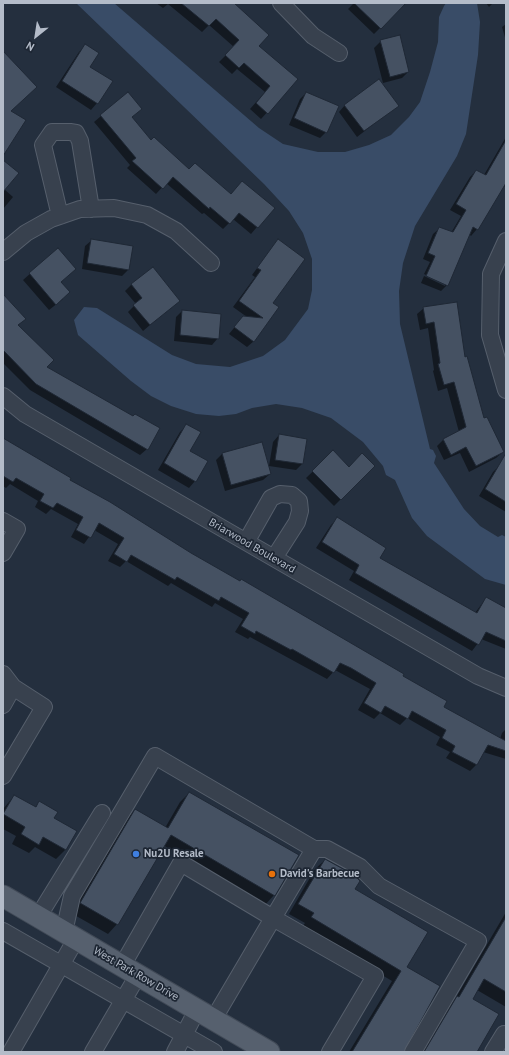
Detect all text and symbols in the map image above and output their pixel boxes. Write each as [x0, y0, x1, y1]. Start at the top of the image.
north arrow [16, 16, 56, 56]
text: N [23, 39, 37, 54]
street label: Briarwood Boulevard [206, 516, 298, 576]
place label: Nu2U Resale [144, 847, 204, 861]
marker: Nu2U Resale [131, 849, 141, 859]
place label: David's Barbecue [280, 867, 360, 881]
marker: David's Barbecue [267, 869, 277, 879]
street label: West Park Row Drive [91, 944, 181, 1004]

